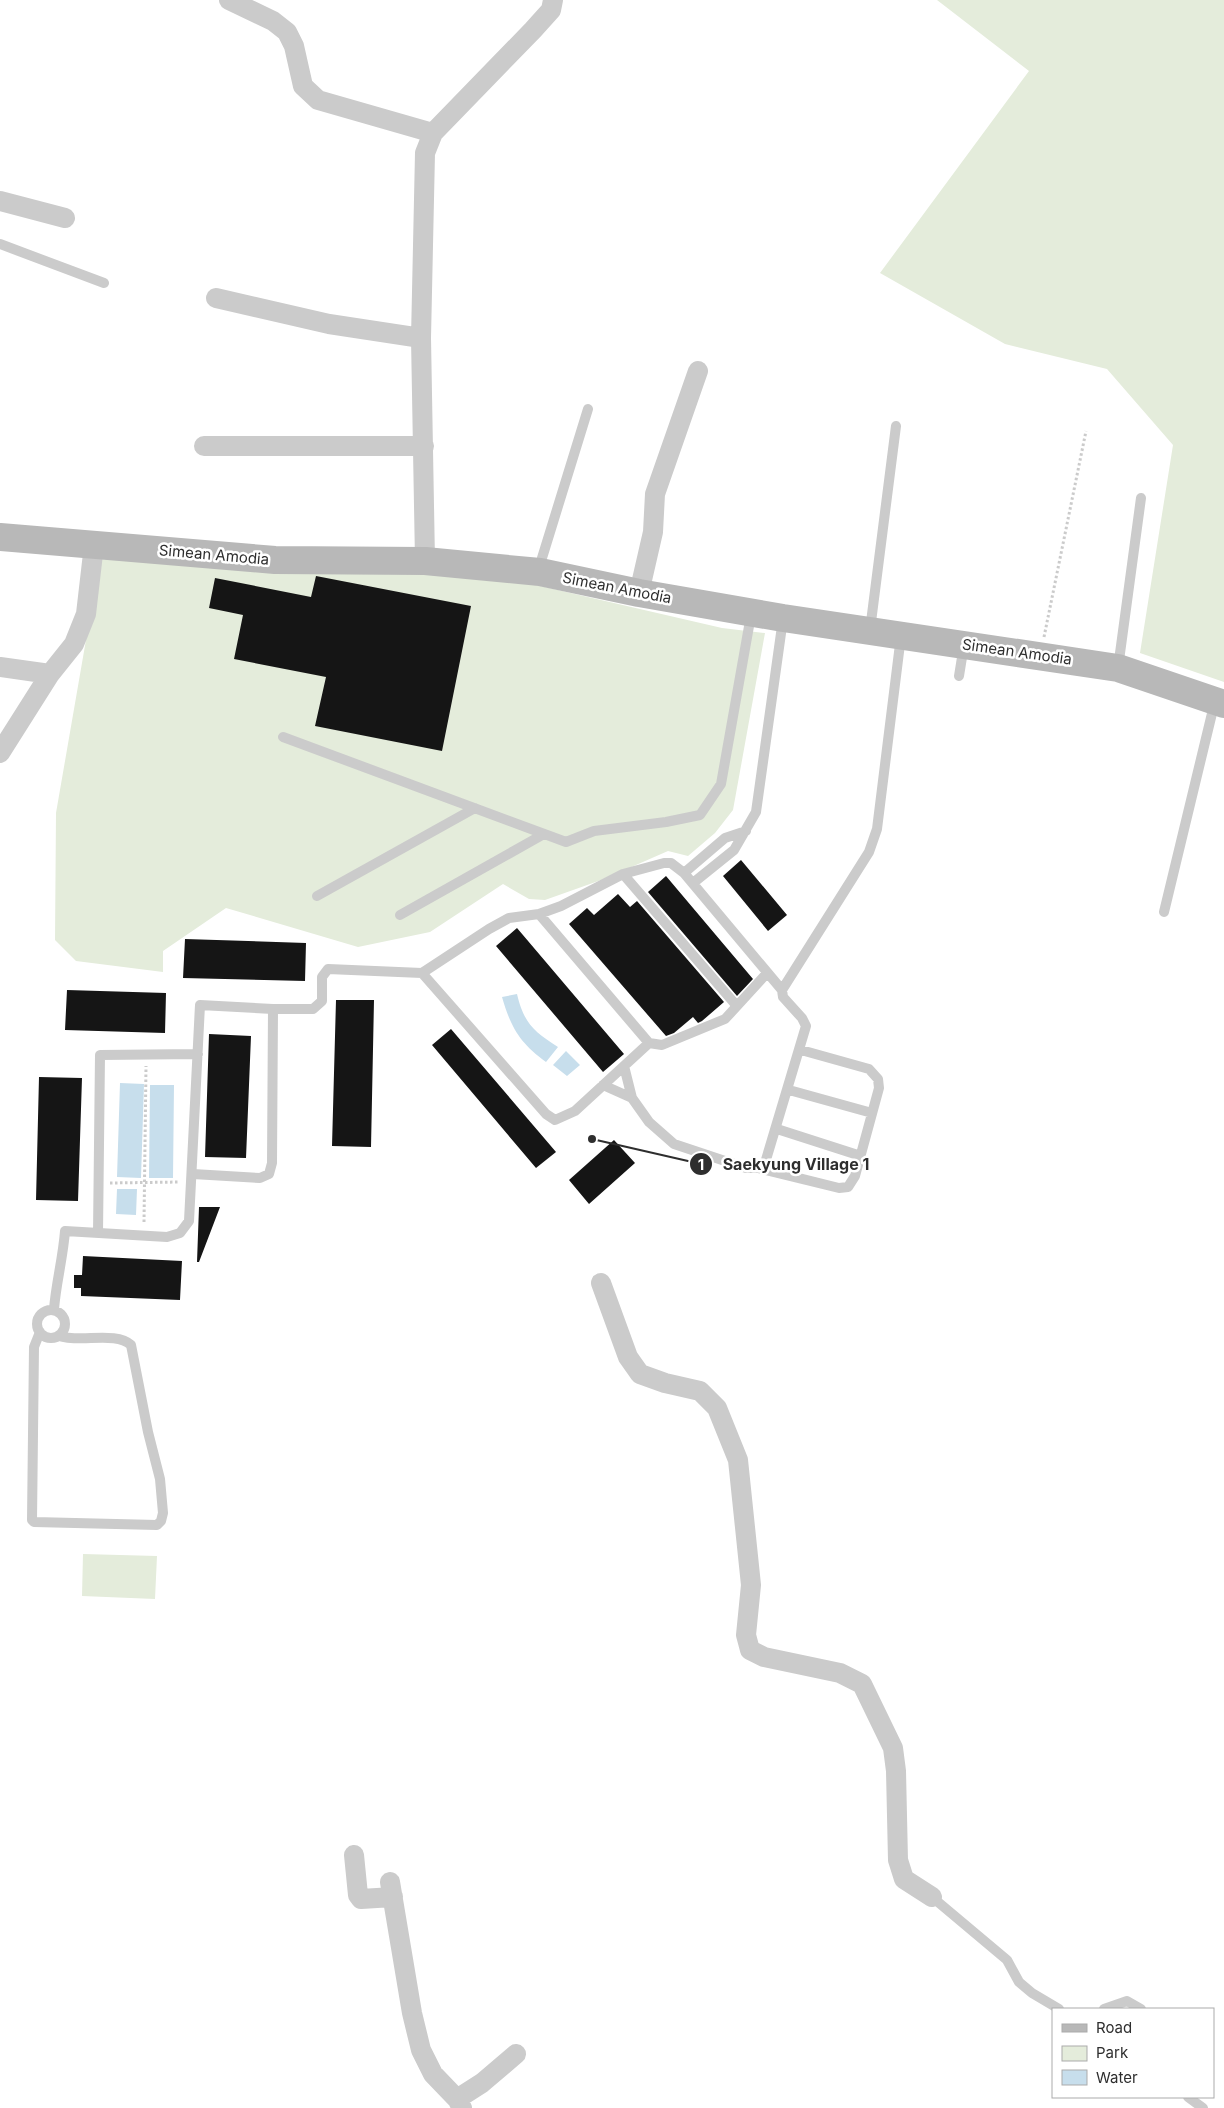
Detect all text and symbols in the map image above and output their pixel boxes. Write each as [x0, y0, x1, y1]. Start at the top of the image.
street label: Simean Amodia [158, 540, 270, 569]
street label: Simean Amodia [561, 568, 673, 607]
street label: Simean Amodia [961, 634, 1073, 669]
callout: Saekyung Village 1 [688, 1149, 880, 1180]
text: Saekyung Village 1 [723, 1154, 869, 1174]
text: 1 [698, 1155, 704, 1174]
legend [1052, 2008, 1214, 2098]
text: Road [1096, 2018, 1132, 2037]
text: Park [1096, 2043, 1129, 2062]
text: Water [1096, 2068, 1138, 2087]

